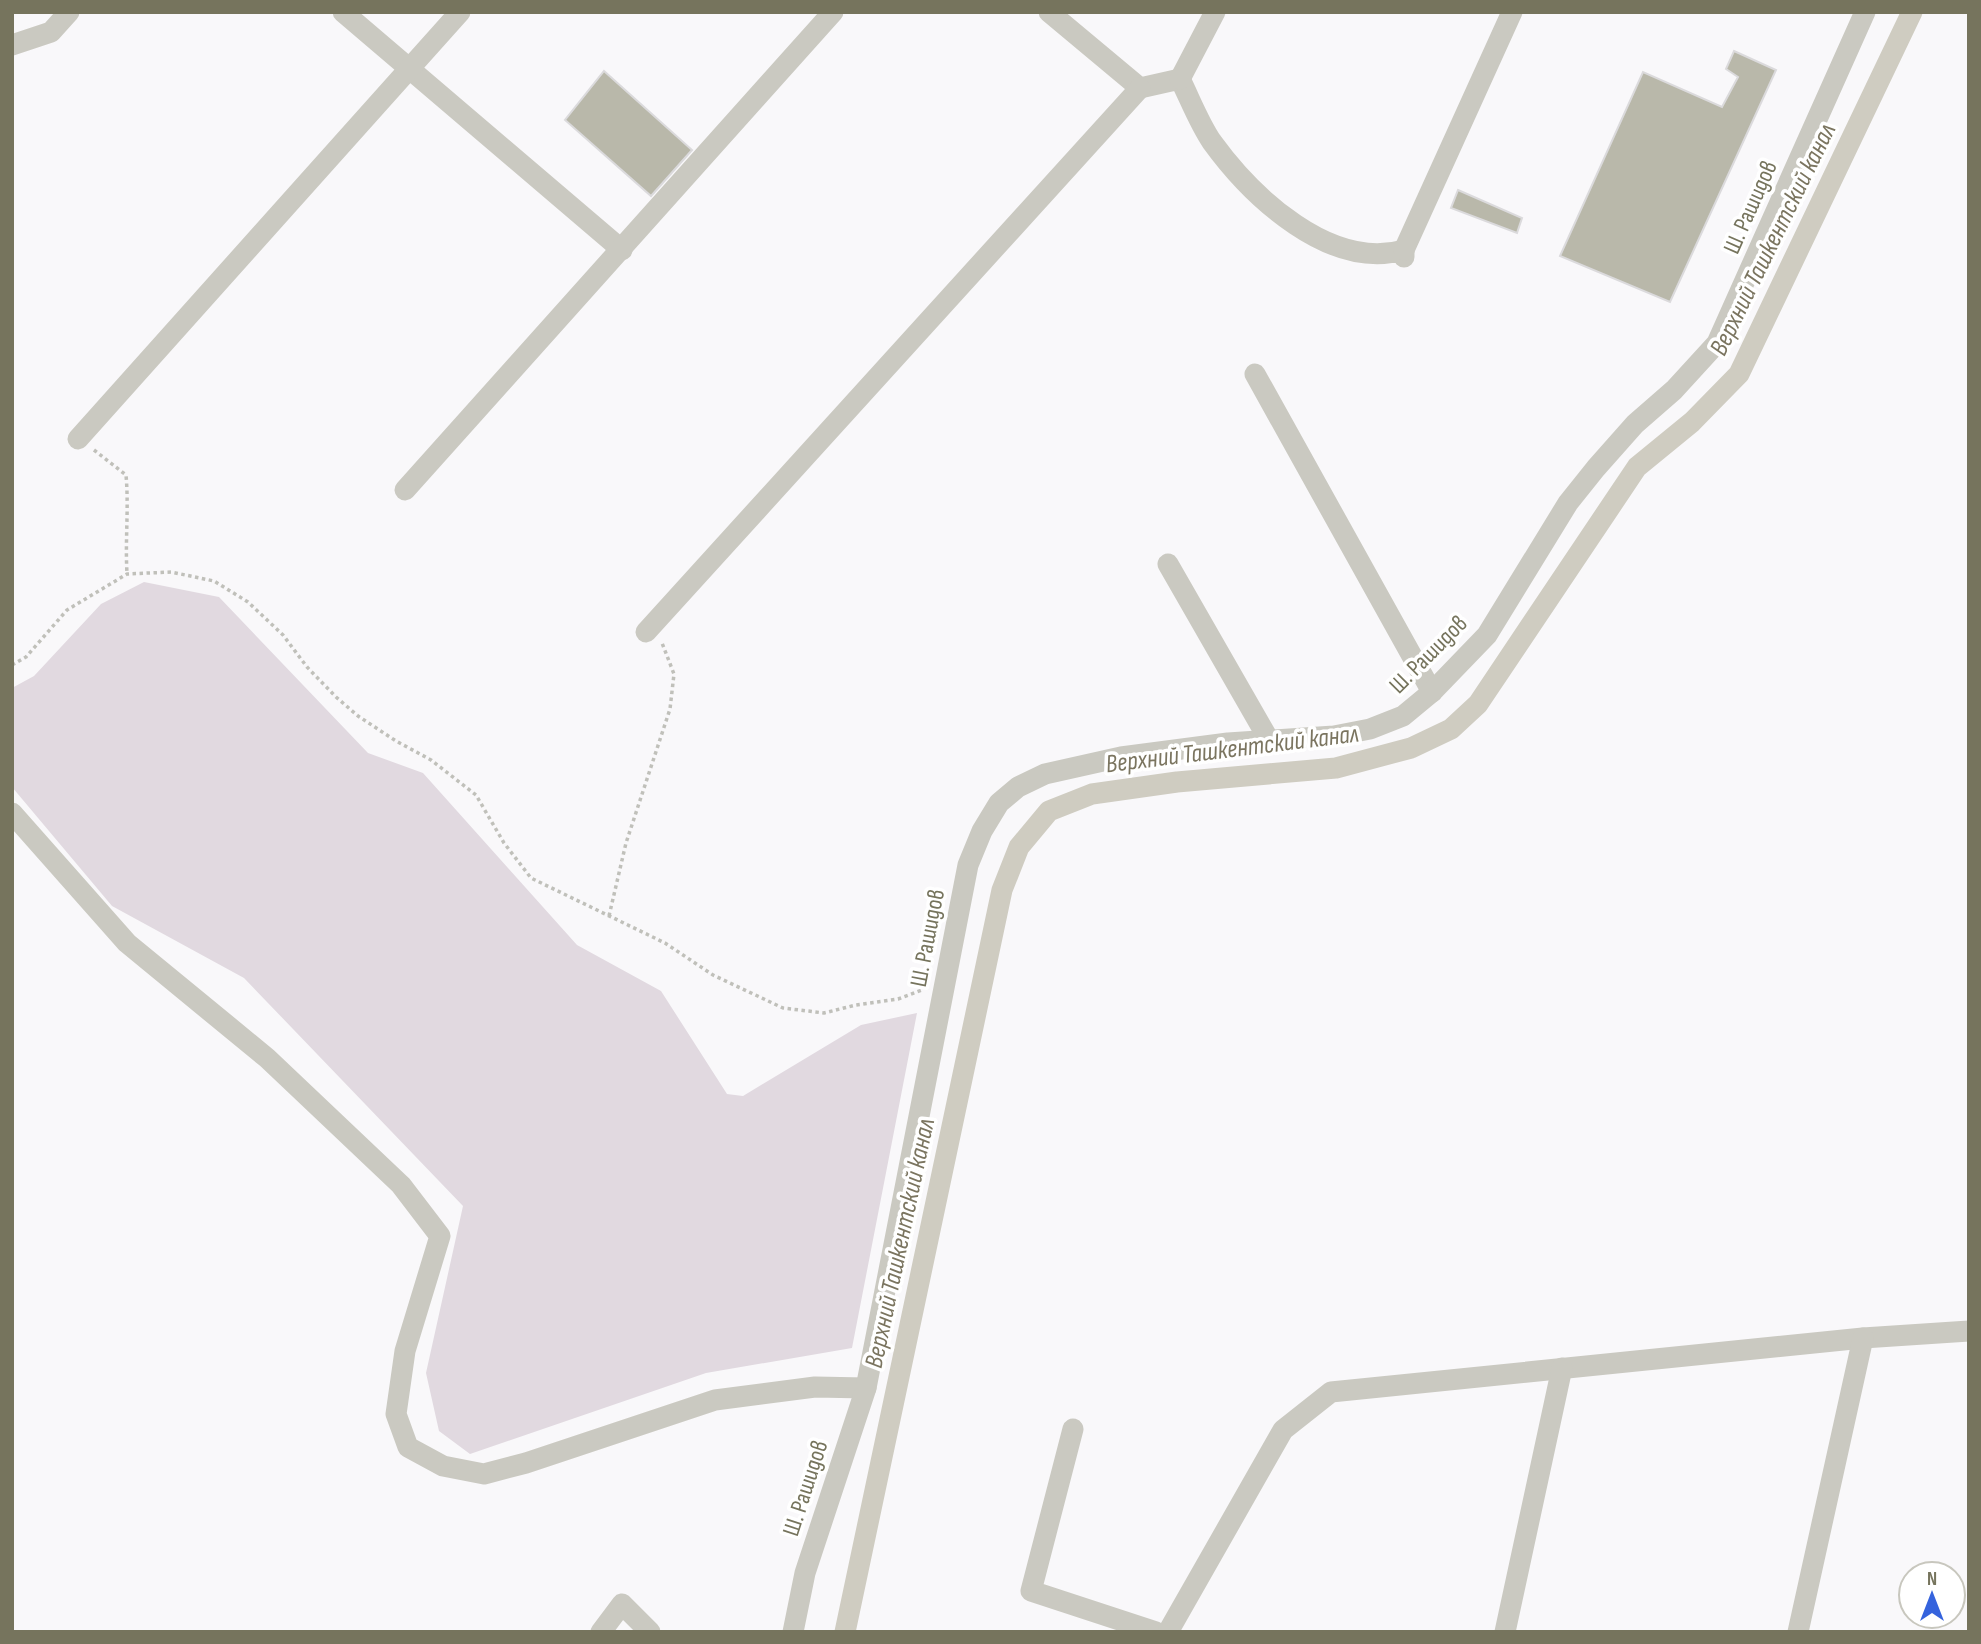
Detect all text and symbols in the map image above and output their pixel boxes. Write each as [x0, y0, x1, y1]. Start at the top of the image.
water label: Верхний Ташкентский канал [1704, 118, 1843, 361]
street label: Ш. Рашидов [1717, 156, 1784, 258]
street label: Ш. Рашидов [1383, 609, 1474, 700]
water label: Верхний Ташкентский канал [1104, 719, 1360, 780]
street label: Ш. Рашидов [904, 887, 951, 989]
water label: Верхний Ташкентский канал [859, 1116, 942, 1371]
street label: Ш. Рашидов [776, 1437, 835, 1540]
north arrow [1897, 1560, 1967, 1630]
text: N [1927, 1568, 1937, 1591]

